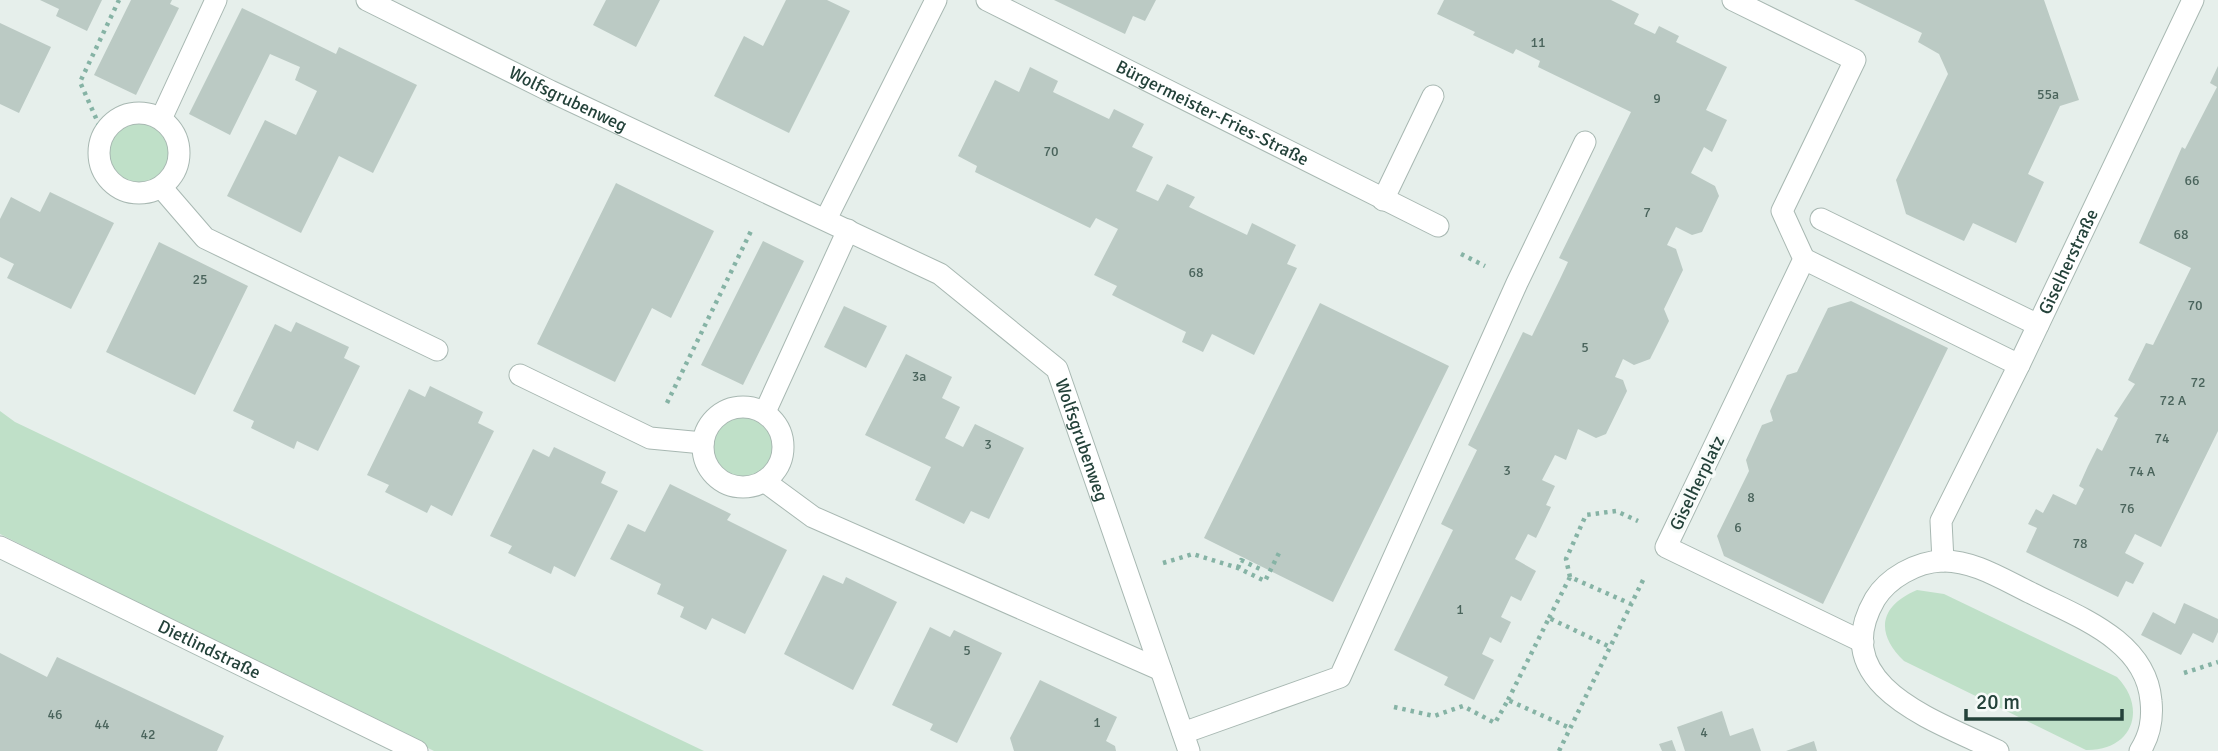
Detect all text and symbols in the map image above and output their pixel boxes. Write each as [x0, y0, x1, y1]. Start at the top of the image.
house number: 11 [1530, 34, 1546, 51]
street label: Bürgermeister-Fries-Straße [1112, 55, 1312, 170]
street label: Wolfsgrubenweg [505, 61, 631, 137]
house number: 55a [2037, 86, 2059, 103]
house number: 9 [1653, 90, 1661, 107]
house number: 70 [1043, 143, 1059, 160]
house number: 66 [2184, 172, 2200, 189]
house number: 7 [1643, 204, 1651, 221]
street label: Giselherstraße [2034, 205, 2103, 318]
house number: 68 [2173, 226, 2189, 243]
house number: 68 [1188, 264, 1204, 281]
house number: 25 [192, 271, 208, 288]
house number: 70 [2187, 297, 2203, 314]
house number: 5 [1581, 339, 1589, 356]
house number: 3a [912, 368, 926, 385]
house number: 72 [2190, 374, 2206, 391]
street label: Wolfsgrubenweg [1050, 376, 1113, 504]
house number: 72 A [2160, 392, 2187, 409]
house number: 74 [2154, 430, 2170, 447]
street label: Giselherplatz [1665, 432, 1729, 534]
house number: 3 [984, 436, 992, 453]
house number: 3 [1503, 462, 1511, 479]
house number: 74 A [2129, 463, 2156, 480]
house number: 8 [1747, 489, 1755, 506]
house number: 76 [2119, 500, 2135, 517]
house number: 6 [1734, 519, 1742, 536]
house number: 78 [2072, 535, 2088, 552]
house number: 1 [1456, 601, 1464, 618]
street label: Dietlindstraße [154, 615, 264, 684]
house number: 5 [963, 642, 971, 659]
scale bar [1966, 678, 2122, 722]
text: 20 m [1976, 689, 2020, 715]
house number: 46 [47, 706, 63, 723]
house number: 1 [1093, 714, 1101, 731]
house number: 44 [94, 716, 110, 733]
house number: 4 [1700, 724, 1708, 741]
house number: 42 [140, 726, 156, 743]

